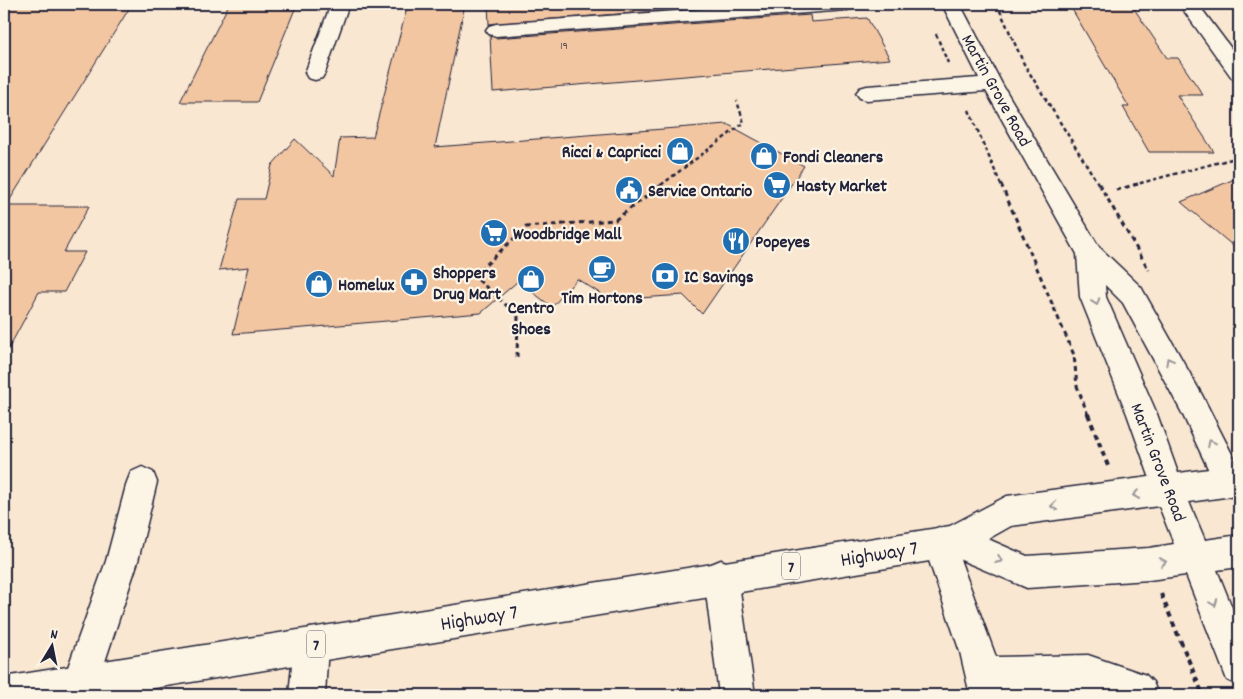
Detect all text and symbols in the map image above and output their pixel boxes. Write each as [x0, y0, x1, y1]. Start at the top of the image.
street label: Martin Grove Road [954, 30, 1036, 152]
house number: 19 [560, 38, 568, 55]
shop icon: Ricci & Capricci [665, 136, 695, 166]
place label: Ricci & Capricci [562, 141, 662, 166]
shop icon: Fondi Cleaners [749, 141, 779, 171]
place label: Fondi Cleaners [783, 146, 884, 171]
supermarket icon: Hasty Market [762, 170, 792, 200]
public building icon: Service Ontario [614, 175, 644, 205]
place label: Hasty Market [796, 175, 887, 200]
place label: Service Ontario [648, 180, 752, 205]
supermarket icon: Woodbridge Mall [479, 218, 509, 248]
place label: Woodbridge Mall [513, 223, 622, 248]
restaurant icon: Popeyes [721, 226, 751, 256]
place label: Popeyes [755, 231, 811, 256]
cafe icon: Tim Hortons [587, 254, 617, 284]
bank icon: IC Savings [650, 261, 680, 291]
place label: Shoppers Drug Mart [433, 262, 501, 308]
shop icon: Centro Shoes [516, 264, 546, 294]
place label: IC Savings [684, 266, 754, 291]
pharmacy icon: Shoppers Drug Mart [399, 267, 429, 297]
shop icon: Homelux [304, 269, 334, 299]
place label: Homelux [338, 274, 395, 299]
place label: Tim Hortons [561, 287, 643, 312]
place label: Centro Shoes [508, 297, 554, 343]
one-way arrow [1090, 297, 1100, 306]
one-way arrow [1165, 358, 1175, 367]
street label: Martin Grove Road [1123, 400, 1191, 526]
one-way arrow [1207, 439, 1217, 448]
one-way arrow [1131, 489, 1139, 500]
one-way arrow [1050, 500, 1058, 511]
street label: Highway 7 [839, 535, 920, 577]
road number: 7 [782, 552, 800, 580]
one-way arrow [994, 554, 1003, 565]
one-way arrow [1158, 558, 1167, 568]
one-way arrow [1208, 598, 1218, 607]
street label: Highway 7 [439, 599, 520, 641]
north arrow [28, 622, 78, 672]
text: N [49, 625, 59, 646]
road number: 7 [307, 630, 325, 658]

